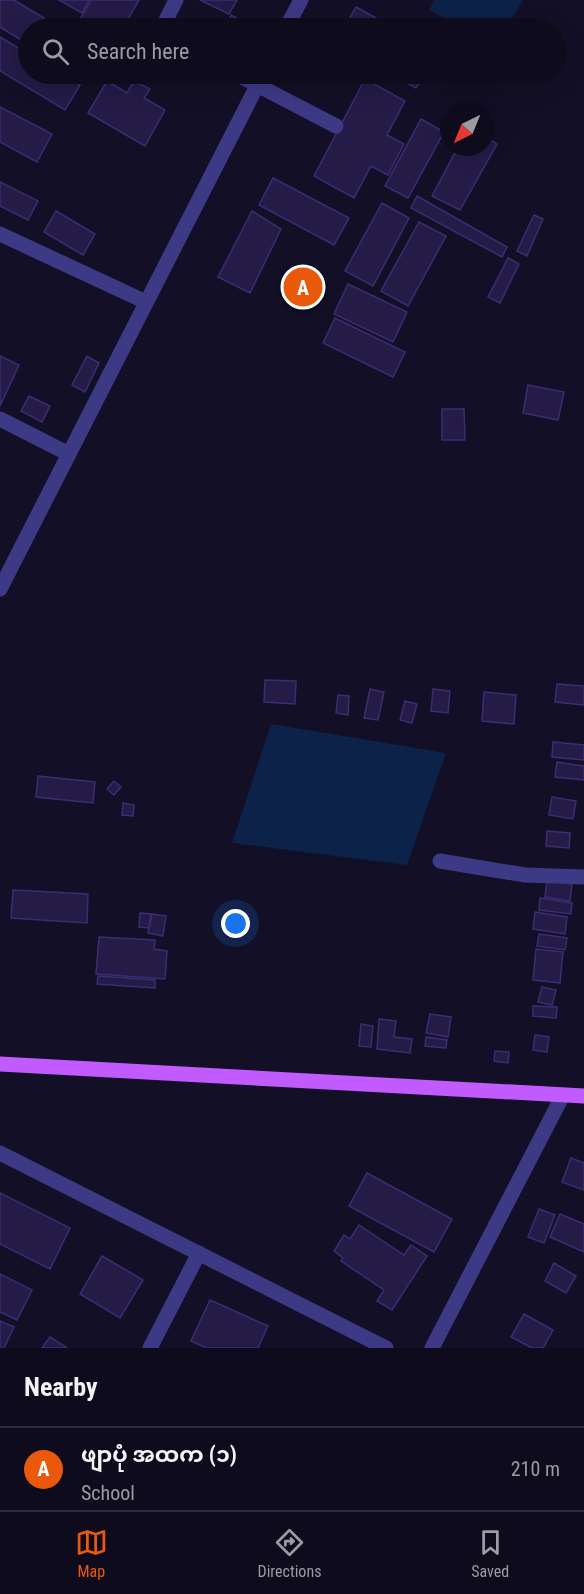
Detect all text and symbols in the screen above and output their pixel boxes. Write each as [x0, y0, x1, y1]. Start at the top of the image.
search box [18, 18, 566, 84]
icon: search [39, 35, 72, 68]
text: Search here [87, 39, 189, 64]
north arrow [440, 102, 494, 156]
pin: A [284, 264, 322, 310]
your location [221, 909, 250, 938]
text: Nearby [24, 1372, 98, 1402]
text: ဖျာပုံ အထက (၁) [81, 1442, 237, 1467]
text: A [38, 1457, 49, 1481]
text: 210 m [511, 1457, 560, 1481]
text: School [81, 1481, 135, 1505]
tab: Map [75, 1526, 108, 1581]
tab: Directions [258, 1526, 321, 1581]
tab: Saved [471, 1526, 509, 1581]

